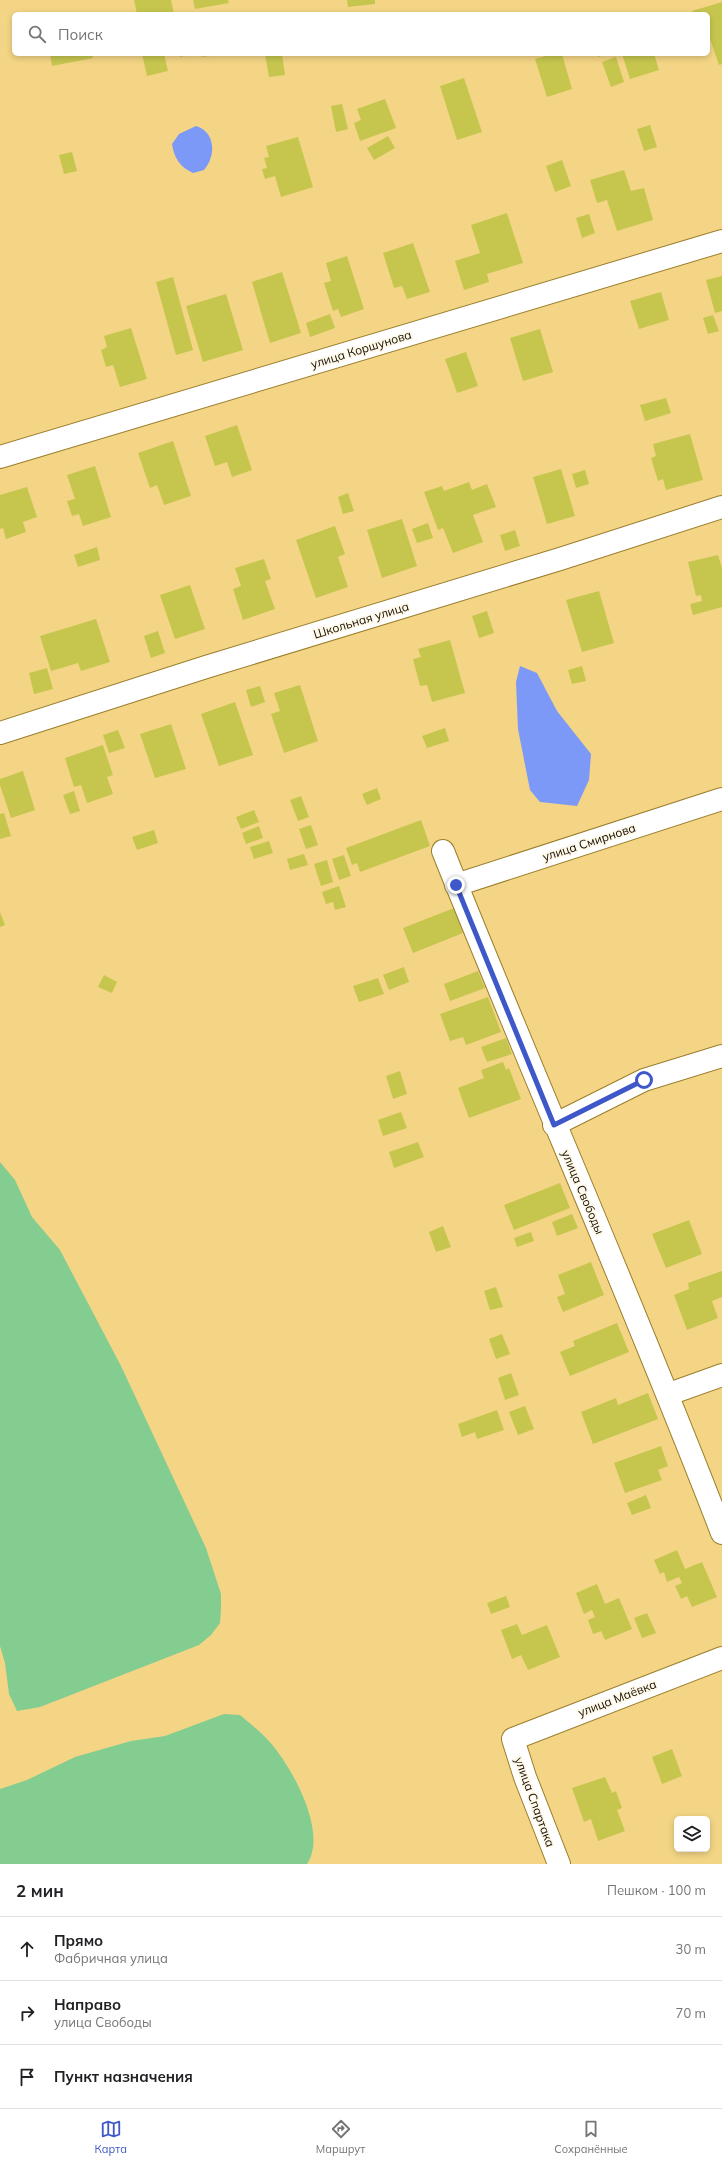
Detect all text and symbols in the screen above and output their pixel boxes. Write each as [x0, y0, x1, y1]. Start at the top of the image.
search box [12, 12, 710, 56]
icon: search [26, 23, 48, 45]
text: Поиск [58, 25, 103, 44]
street label: улица Коршунова [309, 327, 413, 371]
street label: Школьная улица [311, 598, 411, 642]
street label: улица Смирнова [541, 820, 637, 864]
route end [447, 876, 465, 894]
route start [635, 1071, 653, 1089]
street label: улица Свободы [558, 1148, 608, 1236]
street label: улица Маёвка [576, 1676, 658, 1720]
street label: улица Спартака [512, 1755, 558, 1849]
map controls [674, 1816, 710, 1852]
button: layers [674, 1816, 710, 1852]
text: 2 мин [16, 1880, 64, 1901]
text: Пешком · 100 m [607, 1882, 706, 1898]
text: Прямо [54, 1931, 103, 1950]
icon: ahead [16, 1938, 38, 1960]
text: 30 m [676, 1941, 706, 1957]
text: Фабричная улица [54, 1950, 168, 1966]
text: Направо [54, 1995, 121, 2014]
icon: right [16, 2002, 38, 2024]
text: 70 m [676, 2005, 706, 2021]
text: улица Свободы [54, 2014, 152, 2030]
icon: arrive [16, 2066, 38, 2088]
text: Пункт назначения [54, 2067, 193, 2086]
tab: Карта [94, 2118, 127, 2156]
tab: Маршрут [316, 2118, 365, 2156]
tab: Сохранённые [554, 2118, 628, 2156]

